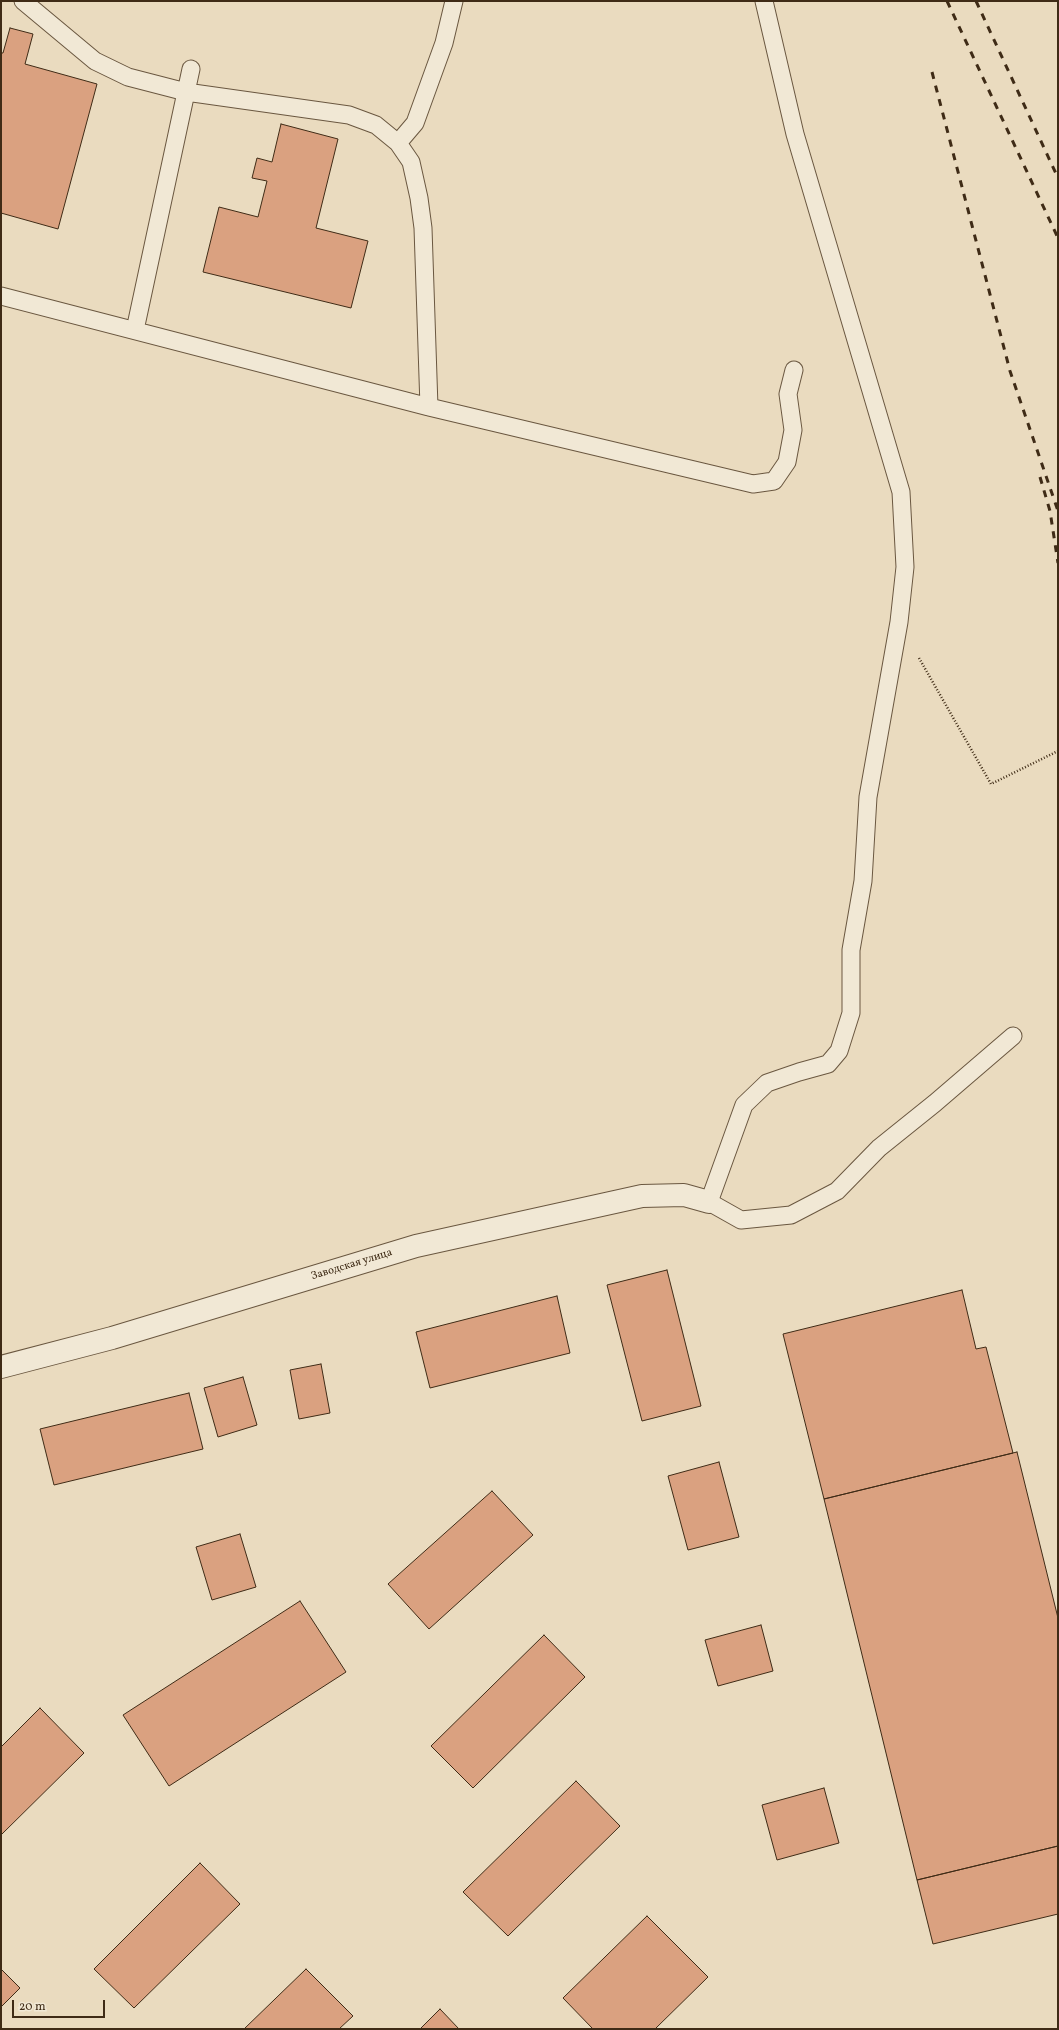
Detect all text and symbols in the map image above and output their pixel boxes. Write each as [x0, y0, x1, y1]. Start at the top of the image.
street label: Заводская улица [310, 1246, 394, 1284]
scale bar [14, 1992, 107, 2018]
text: 20 m [19, 1999, 46, 2015]

